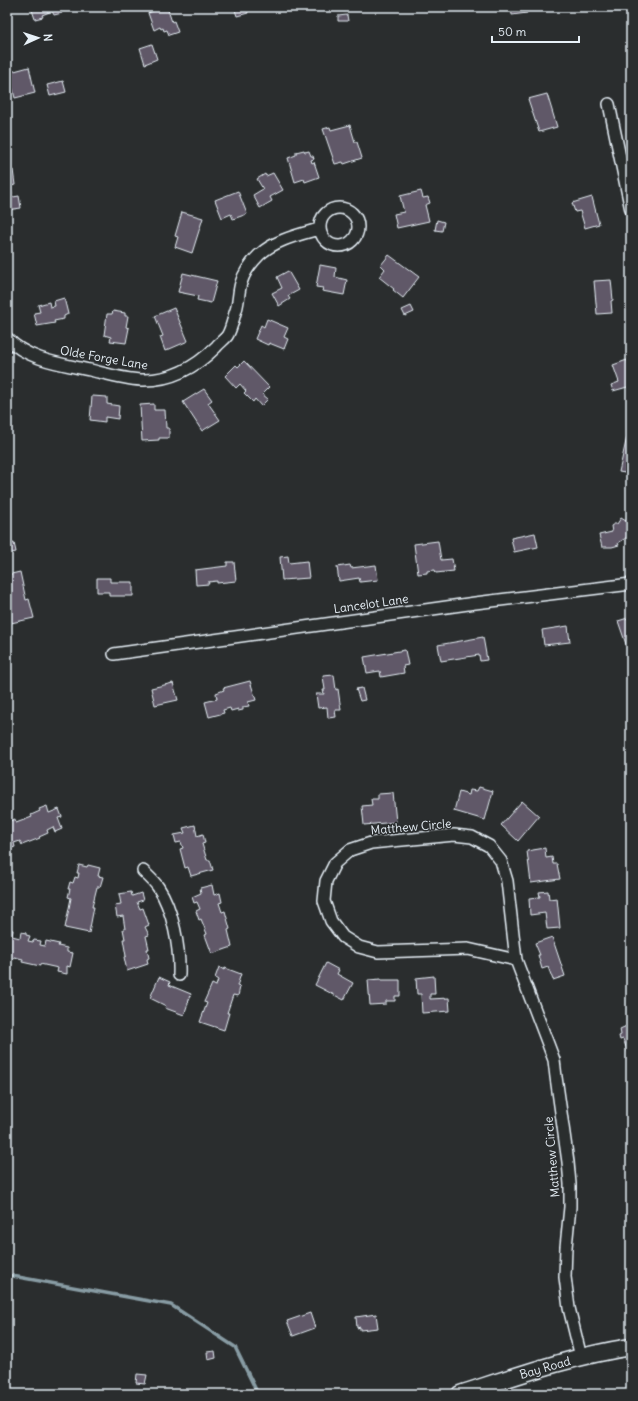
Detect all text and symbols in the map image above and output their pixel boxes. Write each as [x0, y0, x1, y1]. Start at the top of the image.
north arrow [18, 18, 58, 58]
scale bar [492, 18, 579, 44]
text: 50 m [498, 24, 527, 39]
text: N [41, 33, 55, 42]
street label: Olde Forge Lane [59, 342, 149, 373]
street label: Lancelot Lane [332, 591, 409, 616]
street label: Matthew Circle [370, 816, 452, 837]
street label: Matthew Circle [541, 1116, 562, 1198]
street label: Bay Road [518, 1353, 572, 1382]

